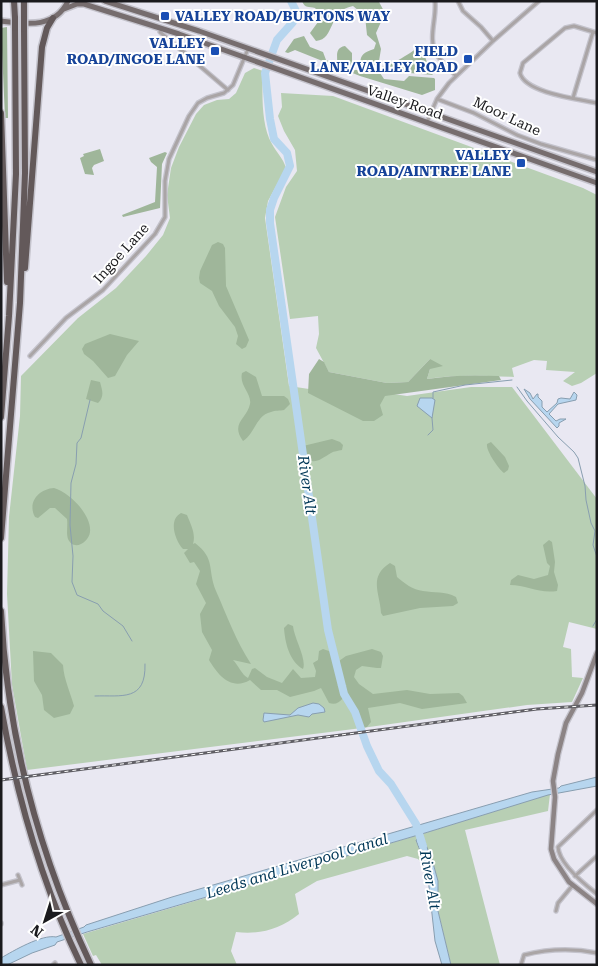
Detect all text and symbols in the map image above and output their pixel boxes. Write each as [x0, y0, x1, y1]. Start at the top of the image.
place label: VALLEY ROAD/BURTONS WAY [175, 8, 390, 24]
marker: VALLEY ROAD/BURTONS WAY [159, 10, 171, 22]
place label: VALLEY ROAD/INGOE LANE [67, 35, 205, 67]
place label: FIELD LANE/VALLEY ROAD [310, 43, 458, 75]
marker: VALLEY ROAD/INGOE LANE [209, 45, 221, 57]
marker: FIELD LANE/VALLEY ROAD [462, 53, 474, 65]
street label: Valley Road [365, 82, 445, 122]
street label: Moor Lane [471, 93, 544, 139]
place label: VALLEY ROAD/AINTREE LANE [357, 147, 511, 179]
marker: VALLEY ROAD/AINTREE LANE [515, 157, 527, 169]
street label: Ingoe Lane [90, 220, 152, 286]
water label: River Alt [294, 453, 320, 516]
water label: Leeds and Liverpool Canal [203, 830, 391, 903]
water label: River Alt [416, 848, 444, 911]
north arrow [20, 896, 70, 946]
text: N [27, 921, 46, 941]

